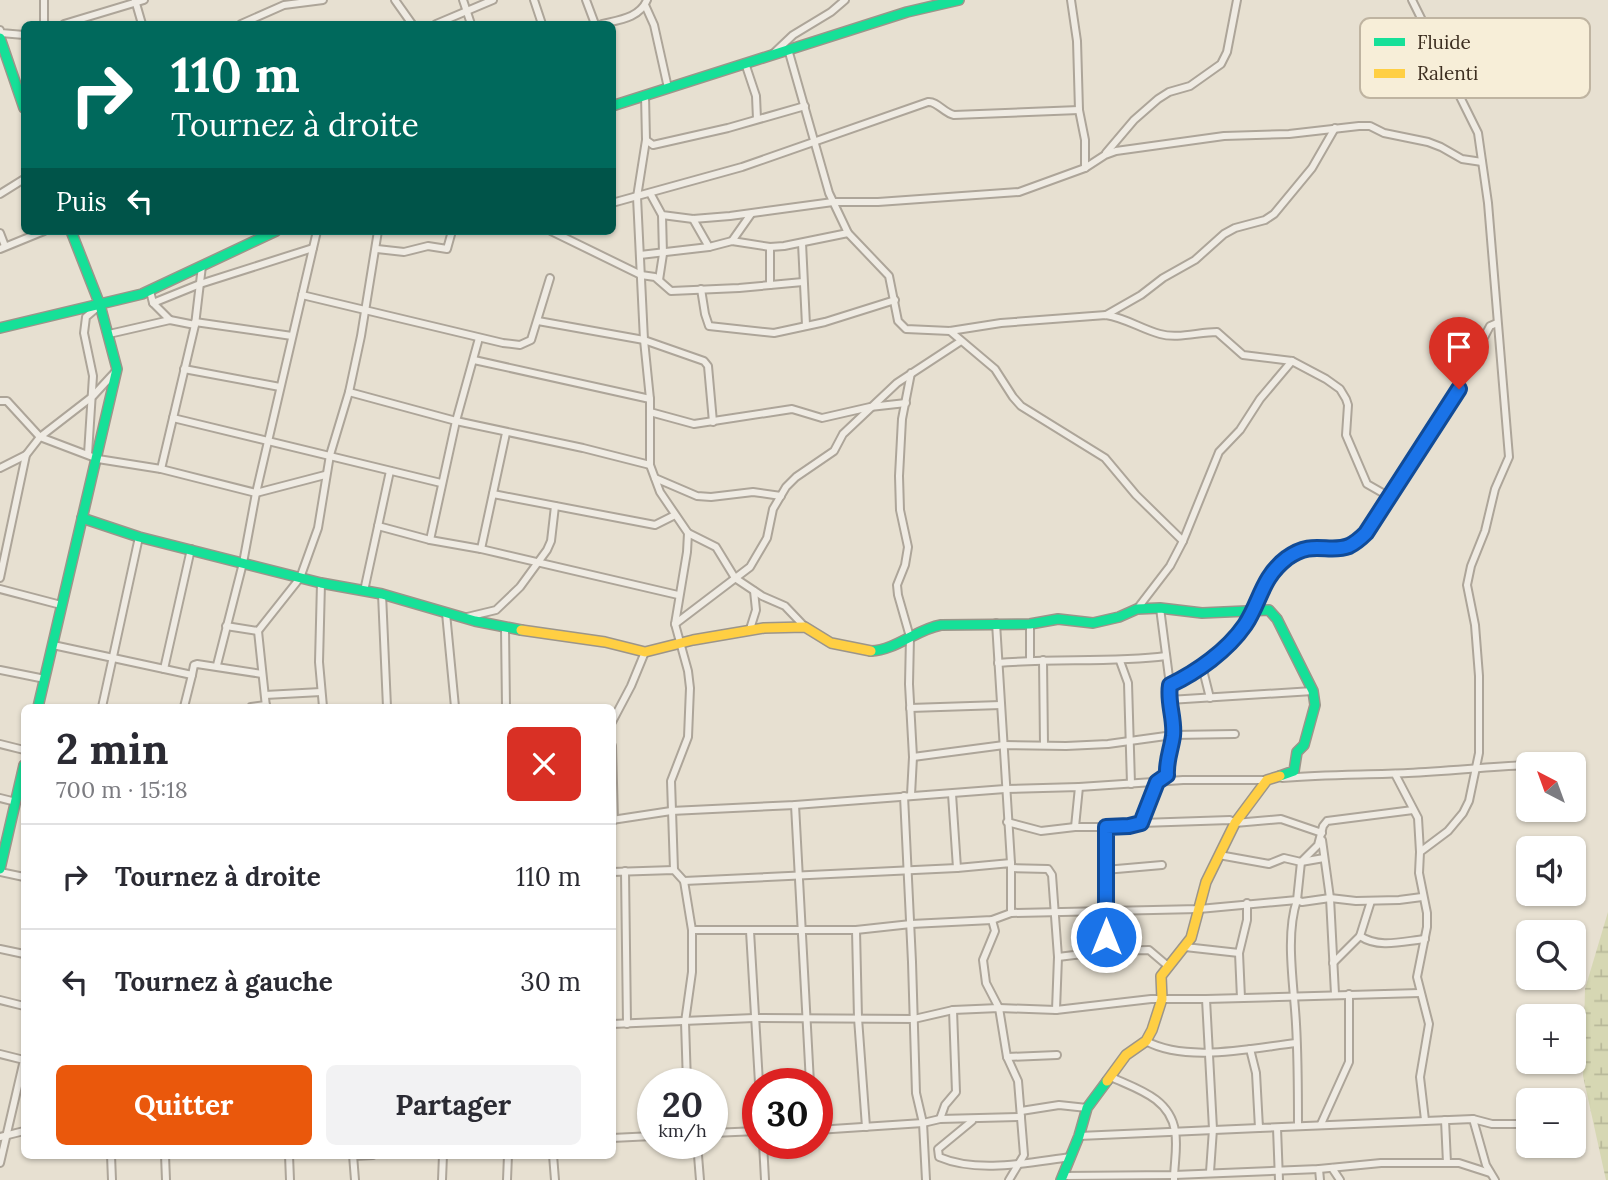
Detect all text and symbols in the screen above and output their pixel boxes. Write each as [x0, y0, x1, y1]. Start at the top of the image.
legend [1360, 18, 1590, 98]
text: Fluide [1417, 30, 1471, 54]
text: 110 m [171, 43, 300, 105]
icon: right [56, 49, 147, 140]
text: Ralenti [1417, 61, 1478, 85]
text: Tournez à droite [171, 104, 419, 145]
icon: left [121, 182, 159, 220]
text: Puis [56, 185, 107, 218]
pin [1429, 317, 1489, 389]
icon: arrive [1440, 328, 1478, 366]
text: 2 min [56, 722, 169, 776]
button: close [507, 727, 581, 801]
north arrow [1516, 752, 1586, 822]
map controls [1516, 752, 1586, 1158]
text: 700 m · 15:18 [56, 775, 188, 804]
button: sound [1516, 836, 1586, 906]
icon: right [56, 858, 94, 896]
text: Tournez à droite [115, 860, 321, 893]
text: 110 m [516, 860, 581, 893]
position arrow [1069, 900, 1143, 974]
button: search [1516, 920, 1586, 990]
icon: left [56, 963, 94, 1001]
text: Tournez à gauche [115, 965, 333, 998]
text: 30 m [520, 965, 581, 998]
button: + [1516, 1004, 1586, 1074]
button: Quitter [56, 1065, 312, 1145]
button: Partager [326, 1065, 581, 1145]
speed limit sign: 30 [742, 1068, 833, 1159]
text: 20 [662, 1082, 703, 1127]
button: − [1516, 1088, 1586, 1158]
text: km/h [658, 1119, 707, 1142]

